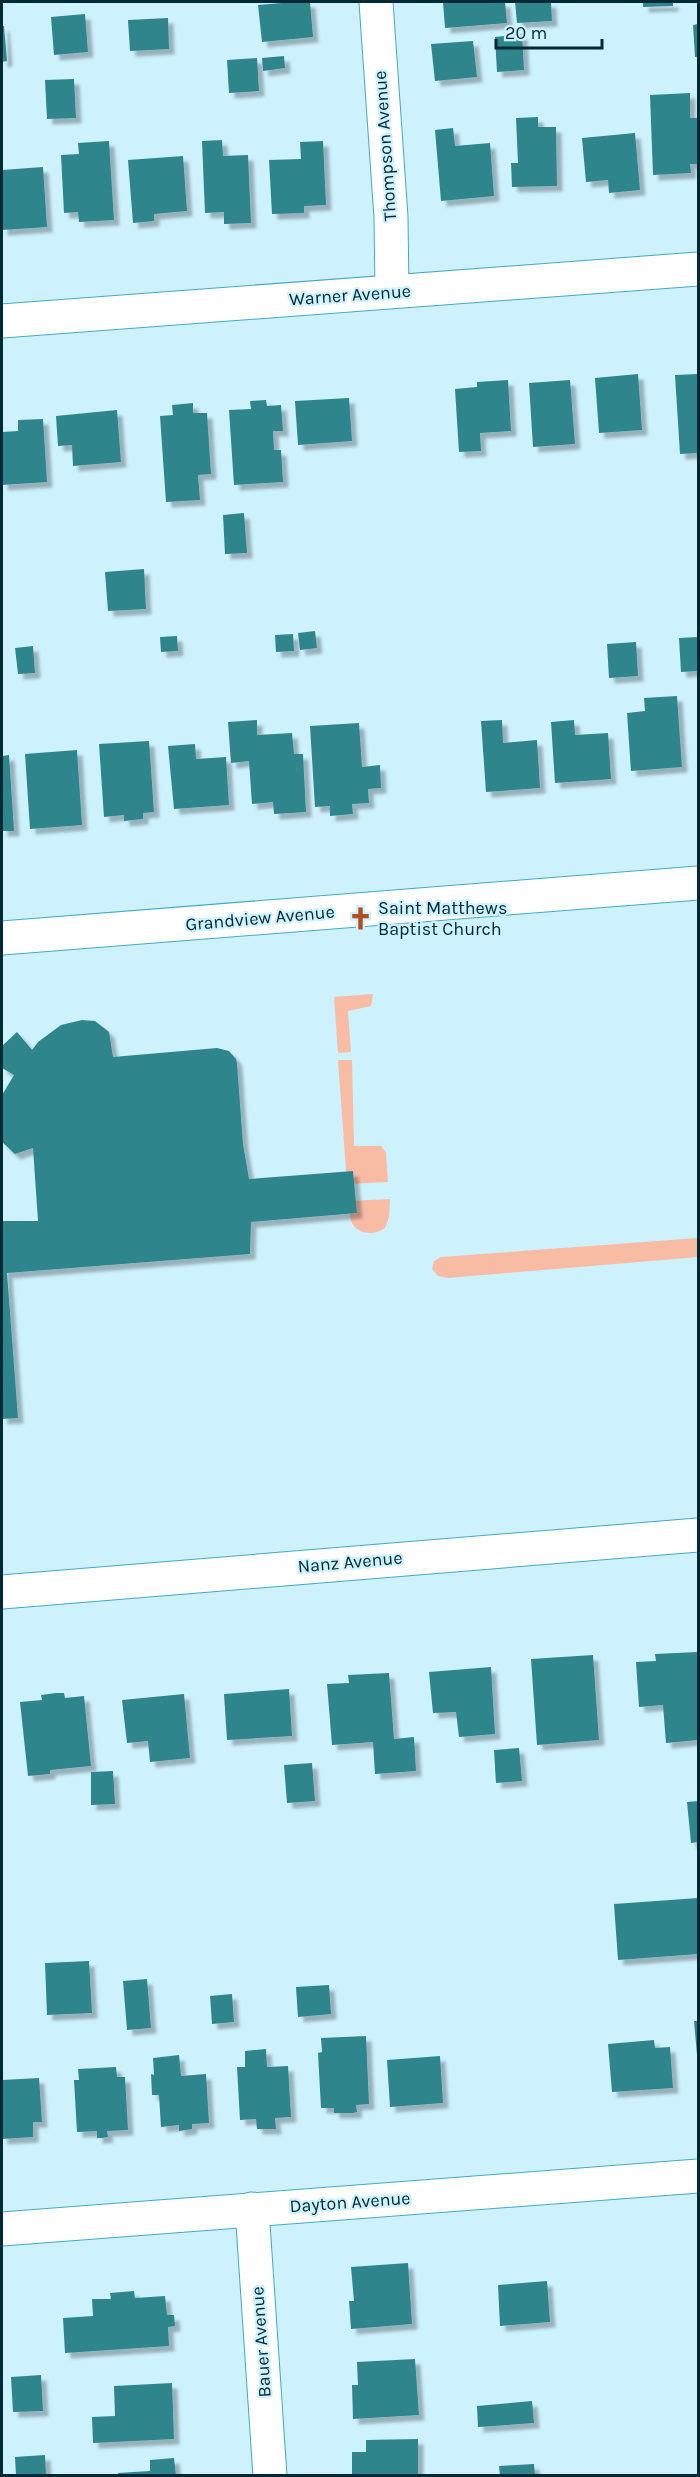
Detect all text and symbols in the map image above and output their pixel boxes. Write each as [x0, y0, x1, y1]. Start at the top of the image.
scale bar [496, 12, 602, 50]
text: 20 m [505, 22, 547, 44]
street label: Thompson Avenue [369, 70, 401, 222]
street label: Warner Avenue [288, 280, 412, 310]
place label: Saint Matthews Baptist Church [378, 897, 507, 940]
street label: Grandview Avenue [184, 901, 336, 935]
church icon: Saint Matthews Baptist Church [347, 905, 373, 931]
street label: Nanz Avenue [297, 1546, 403, 1578]
street label: Dayton Avenue [289, 2187, 411, 2217]
street label: Bauer Avenue [246, 2286, 276, 2398]

